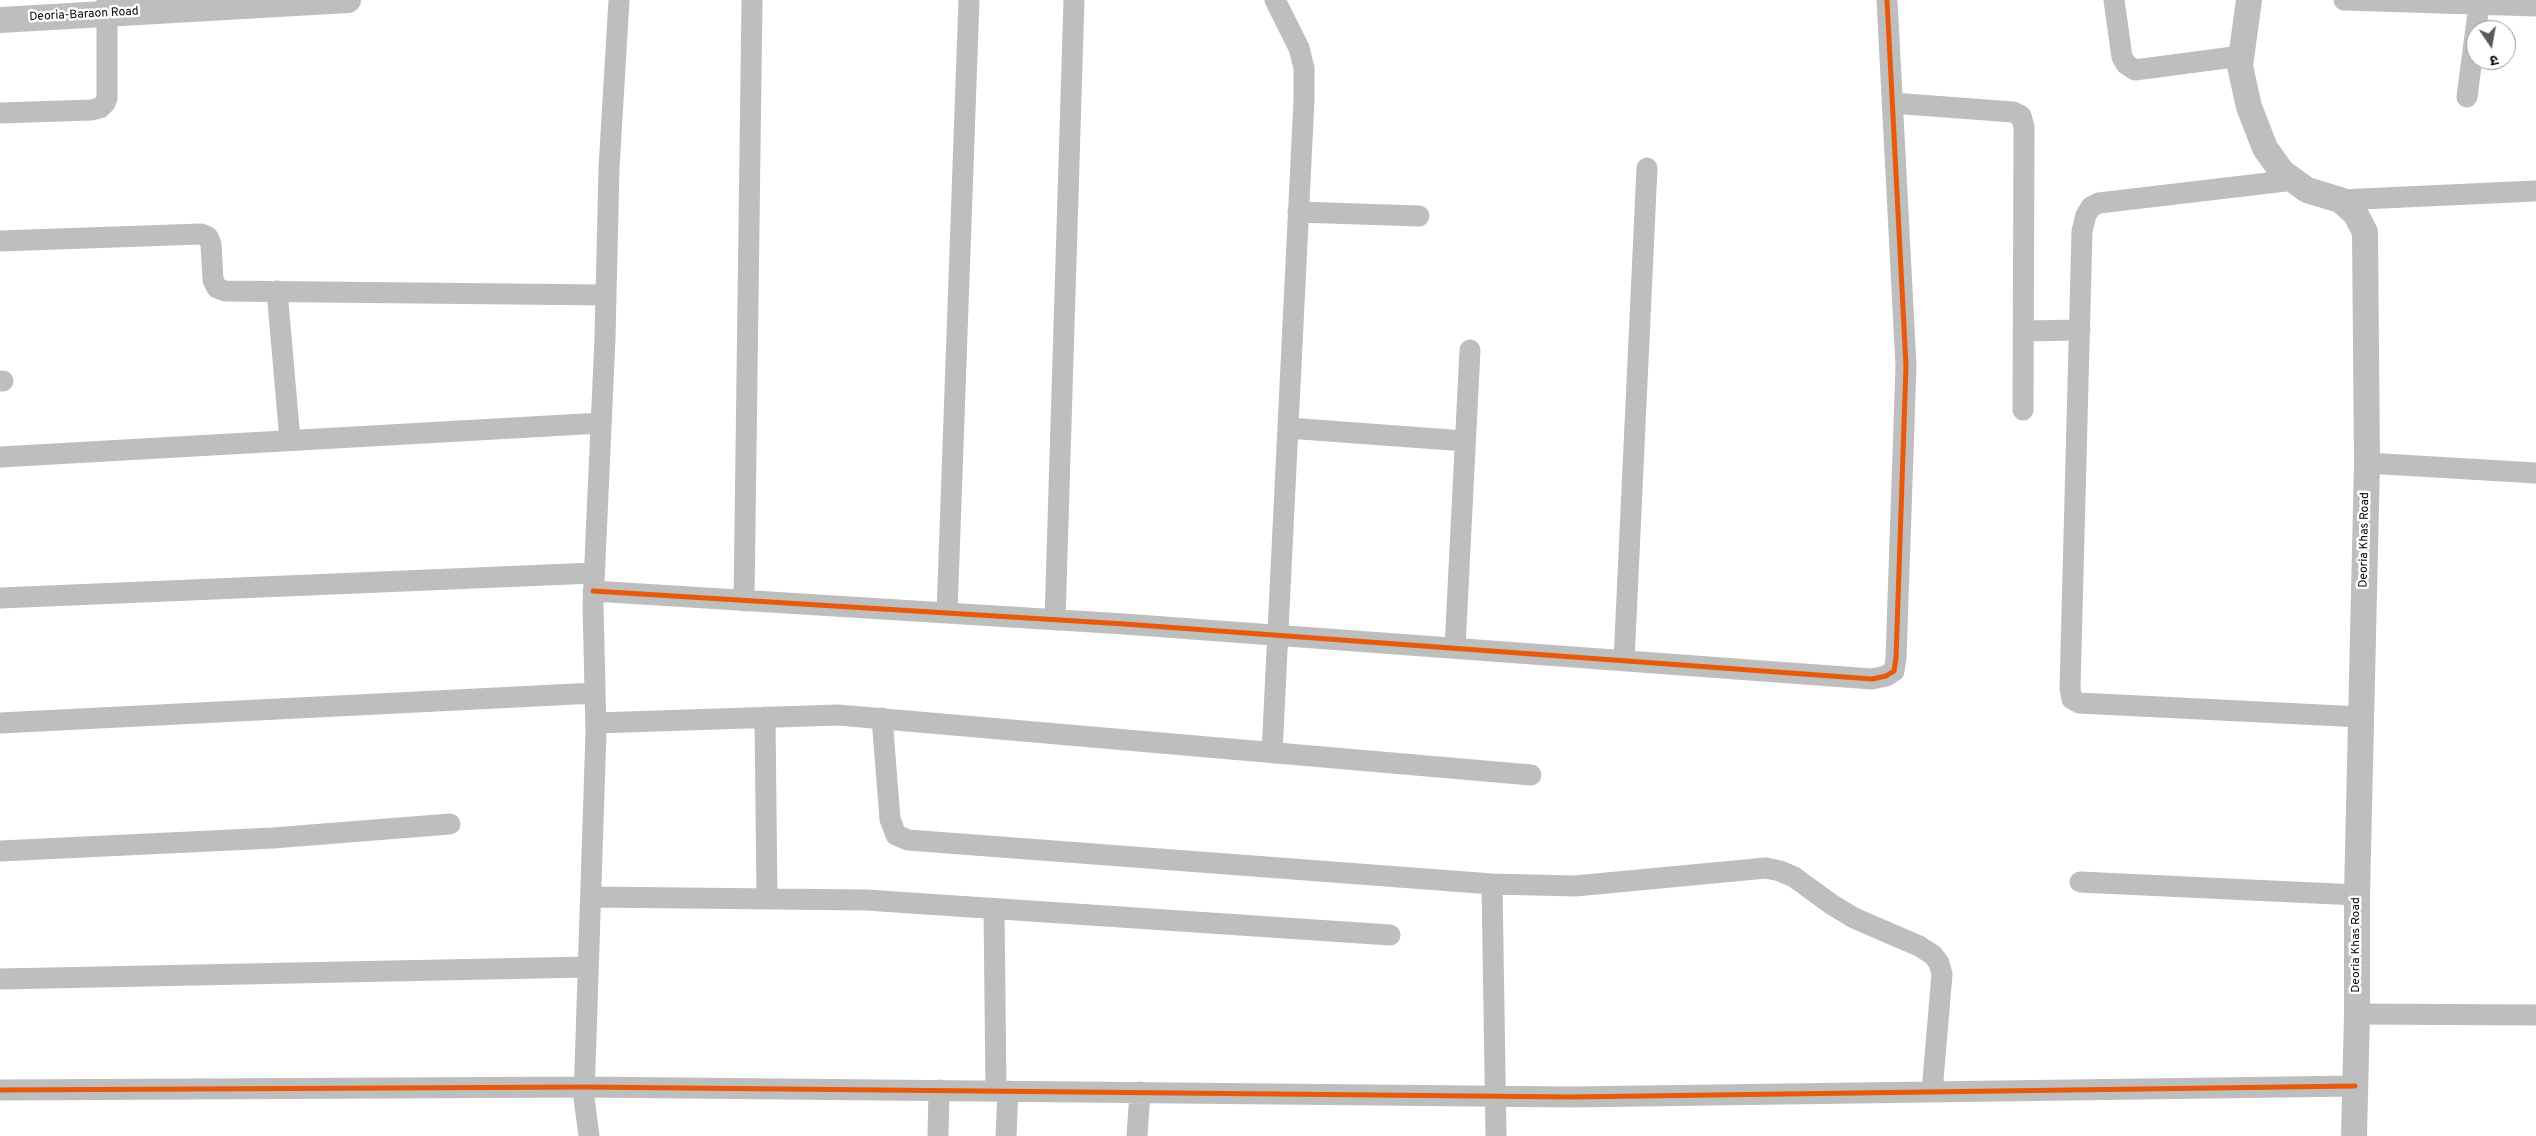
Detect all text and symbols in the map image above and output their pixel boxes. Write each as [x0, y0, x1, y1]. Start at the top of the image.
street label: Deoria-Baraon Road [29, 5, 139, 25]
north arrow [2466, 20, 2516, 70]
text: उ [2488, 50, 2500, 68]
street label: Deoria Khas Road [2357, 492, 2373, 588]
street label: Deoria Khas Road [2350, 897, 2364, 993]

